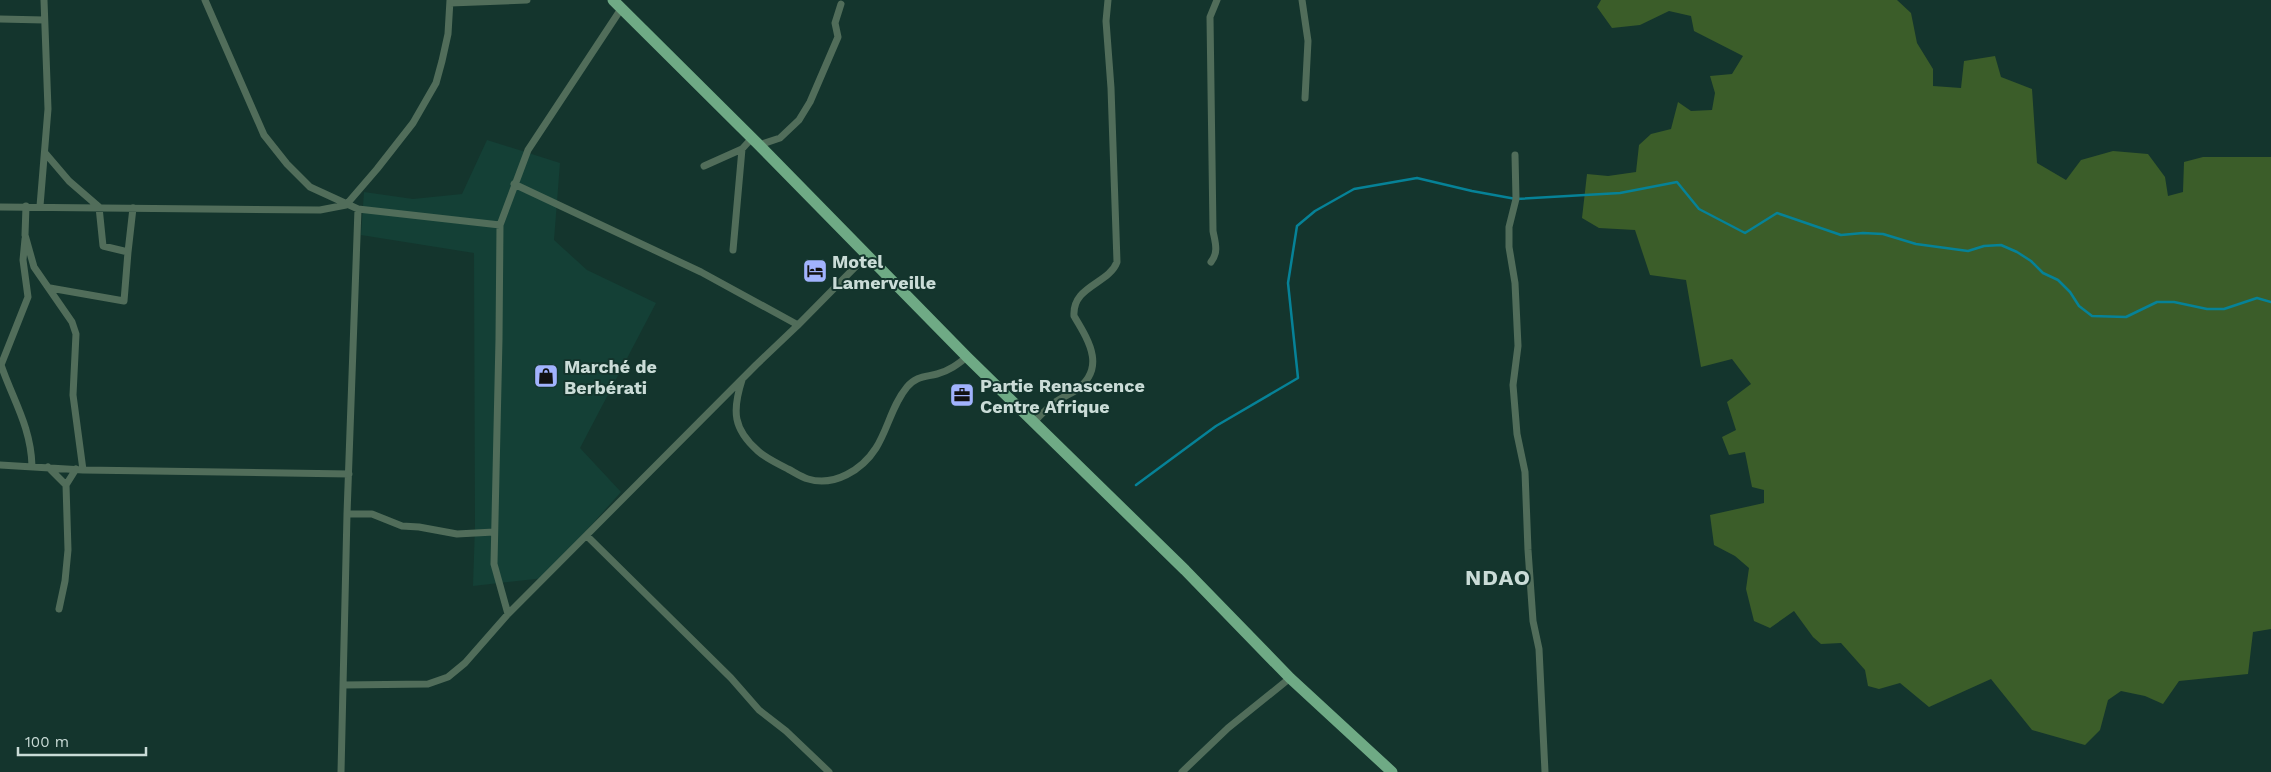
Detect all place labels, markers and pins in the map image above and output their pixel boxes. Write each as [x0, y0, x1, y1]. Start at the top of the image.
place label: Motel Lamerveille [832, 251, 936, 293]
hotel icon: Motel Lamerveille [802, 258, 828, 284]
place label: Marché de Berbérati [564, 356, 657, 398]
shop icon: Marché de Berbérati [533, 363, 559, 389]
place label: Partie Renascence Centre Afrique [980, 375, 1145, 417]
office icon: Partie Renascence Centre Afrique [949, 382, 975, 408]

